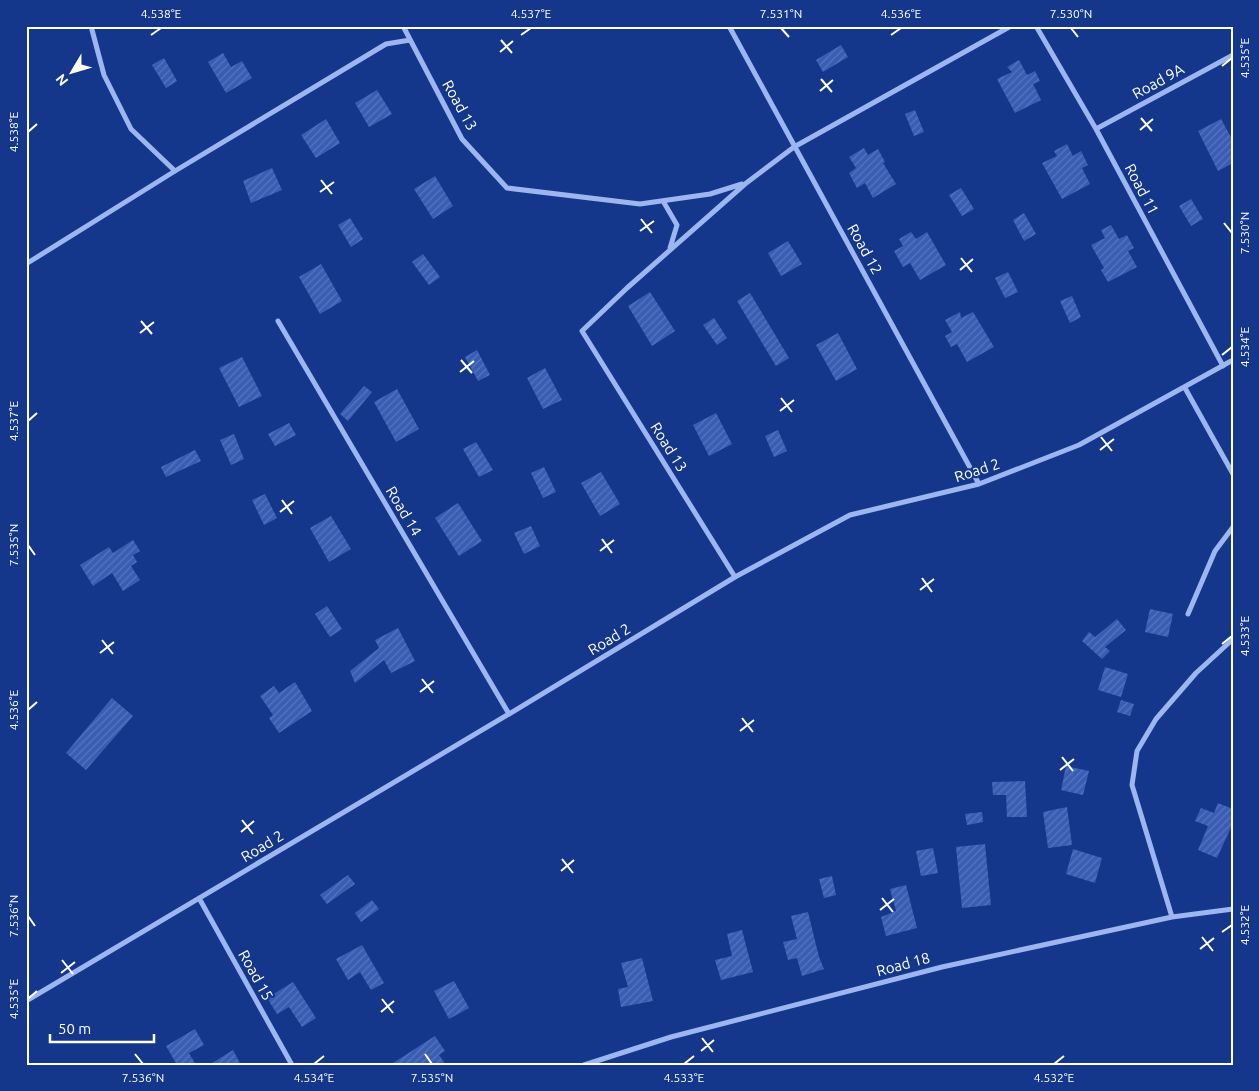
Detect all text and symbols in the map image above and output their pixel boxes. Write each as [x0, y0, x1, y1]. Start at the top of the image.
text: 4.538°E [141, 7, 182, 20]
text: 4.537°E [511, 7, 552, 20]
text: 7.531°N [760, 7, 802, 20]
text: 4.536°E [881, 7, 922, 20]
text: 7.530°N [1050, 7, 1092, 20]
text: 4.535°E [1238, 37, 1251, 78]
north arrow [48, 48, 98, 98]
street label: Road 9A [1129, 60, 1187, 102]
text: N [52, 71, 71, 89]
street label: Road 13 [439, 77, 481, 133]
text: 4.538°E [7, 111, 20, 152]
street label: Road 11 [1122, 161, 1162, 217]
text: 7.530°N [1238, 212, 1251, 254]
street label: Road 12 [844, 221, 886, 277]
text: 4.534°E [1238, 326, 1251, 367]
text: 4.537°E [7, 400, 20, 441]
street label: Road 13 [647, 419, 691, 475]
street label: Road 2 [952, 455, 1002, 485]
street label: Road 14 [383, 483, 425, 539]
text: 7.535°N [7, 524, 20, 566]
text: 4.533°E [1238, 615, 1251, 656]
street label: Road 2 [585, 620, 633, 658]
text: 4.536°E [7, 689, 20, 730]
street label: Road 2 [238, 827, 286, 865]
text: 7.536°N [7, 895, 20, 937]
text: 4.532°E [1238, 904, 1251, 945]
street label: Road 15 [235, 947, 277, 1003]
street label: Road 18 [874, 949, 932, 979]
text: 4.535°E [7, 978, 20, 1019]
scale bar [50, 1011, 154, 1043]
text: 50 m [58, 1020, 91, 1037]
text: 7.536°N [122, 1071, 164, 1084]
text: 4.534°E [294, 1071, 335, 1084]
text: 7.535°N [411, 1071, 453, 1084]
text: 4.533°E [664, 1071, 705, 1084]
text: 4.532°E [1034, 1071, 1075, 1084]

